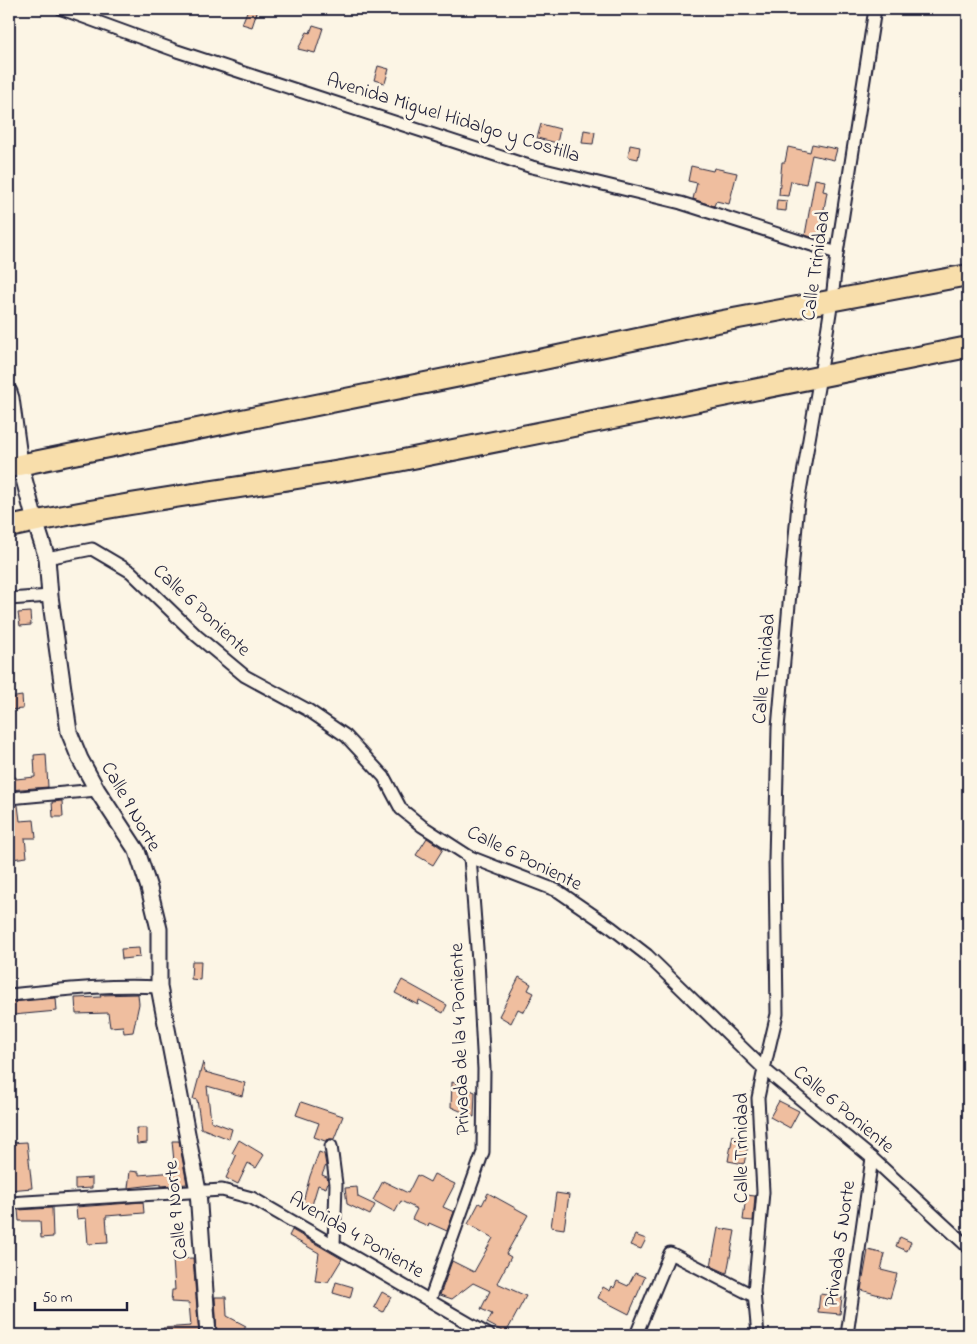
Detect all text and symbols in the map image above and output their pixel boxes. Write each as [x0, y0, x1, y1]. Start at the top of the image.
street label: Avenida Miguel Hidalgo y Costilla [322, 67, 584, 172]
street label: Calle Trinidad [795, 209, 839, 323]
street label: Calle 6 Poniente [145, 558, 257, 664]
street label: Calle Trinidad [746, 613, 784, 725]
street label: Calle 9 Norte [93, 757, 167, 857]
street label: Calle 6 Poniente [461, 819, 587, 899]
street label: Privada de la 4 Poniente [443, 942, 479, 1135]
street label: Calle 6 Poniente [786, 1059, 900, 1161]
street label: Calle Trinidad [728, 1093, 757, 1203]
street label: Calle 9 Norte [157, 1159, 197, 1261]
street label: Privada 5 Norte [818, 1179, 864, 1309]
street label: Avenida 4 Poniente [283, 1185, 429, 1287]
scale bar [35, 1279, 128, 1311]
text: 50 m [42, 1287, 73, 1309]

